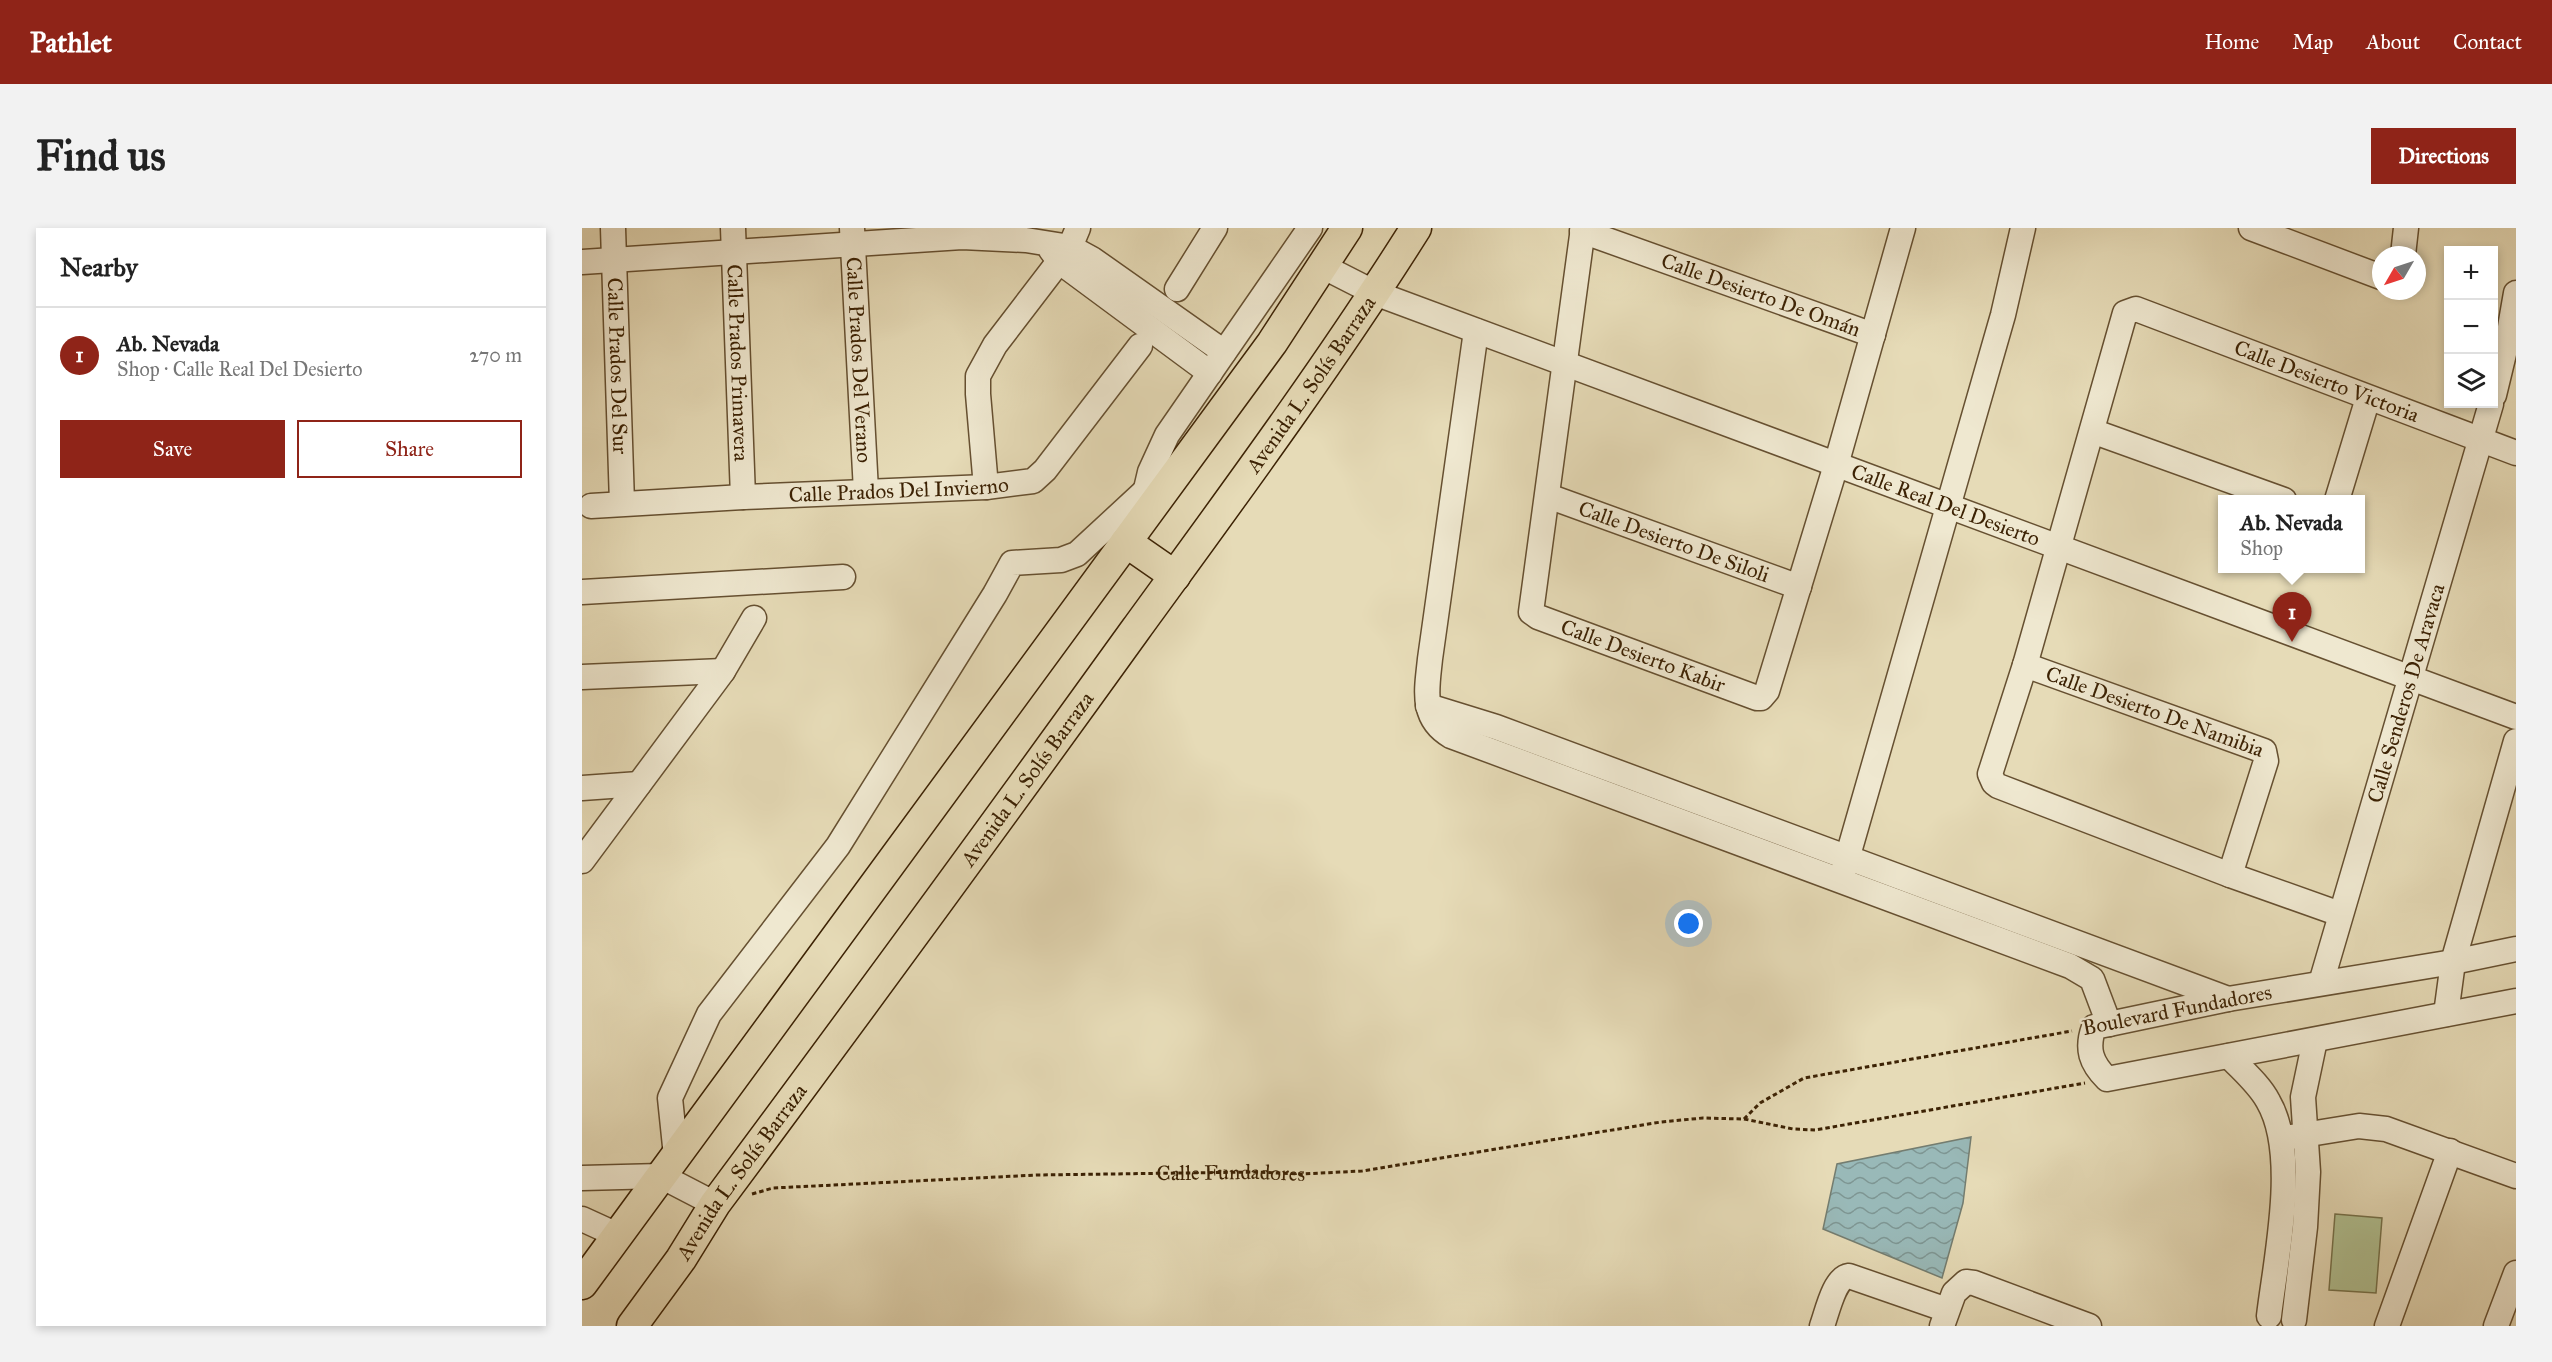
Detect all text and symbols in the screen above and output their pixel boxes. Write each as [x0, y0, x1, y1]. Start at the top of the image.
text: Pathlet [30, 25, 112, 60]
text: Home [2204, 29, 2259, 55]
text: Map [2292, 29, 2333, 55]
text: About [2366, 29, 2420, 55]
text: Contact [2453, 29, 2522, 55]
button: Directions [2371, 128, 2516, 184]
text: Find us [36, 130, 166, 182]
north arrow [2372, 246, 2426, 300]
map controls [2444, 246, 2498, 408]
button: + [2444, 246, 2498, 300]
street label: Calle Desierto De Omán [1658, 247, 1864, 342]
text: Nearby [60, 251, 138, 283]
street label: Calle Prados Del Verano [841, 256, 877, 464]
street label: Calle Prados Primavera [721, 264, 755, 462]
street label: Calle Prados Del Sur [602, 277, 633, 455]
street label: Avenida L. Solís Barraza [1240, 291, 1381, 479]
button: − [2444, 300, 2498, 354]
text: Ab. Nevada [117, 330, 219, 357]
street label: Calle Desierto Victoria [2231, 334, 2423, 428]
text: 1 [76, 343, 83, 367]
text: 270 m [469, 343, 522, 367]
button: layers [2444, 354, 2498, 408]
text: Shop · Calle Real Del Desierto [117, 357, 362, 381]
button: Save [60, 420, 285, 478]
button: Share [297, 420, 522, 478]
street label: Calle Real Del Desierto [1848, 458, 2044, 552]
street label: Calle Prados Del Invierno [788, 471, 1010, 508]
street label: Calle Desierto De Siloli [1575, 495, 1773, 588]
popup [2218, 495, 2365, 573]
text: Ab. Nevada [2240, 509, 2343, 536]
text: Shop [2240, 536, 2283, 560]
street label: Calle Senderos De Aravaca [2362, 580, 2451, 806]
pin: 1 [2272, 592, 2312, 642]
street label: Calle Desierto Kabir [1557, 614, 1729, 698]
street label: Calle Desierto De Namibia [2042, 661, 2268, 763]
street label: Avenida L. Solís Barraza [955, 687, 1099, 872]
your location [1674, 909, 1703, 938]
street label: Boulevard Fundadores [2080, 979, 2274, 1041]
street label: Avenida L. Solís Barraza [670, 1079, 813, 1266]
street label: Calle Fundadores [1156, 1159, 1306, 1187]

